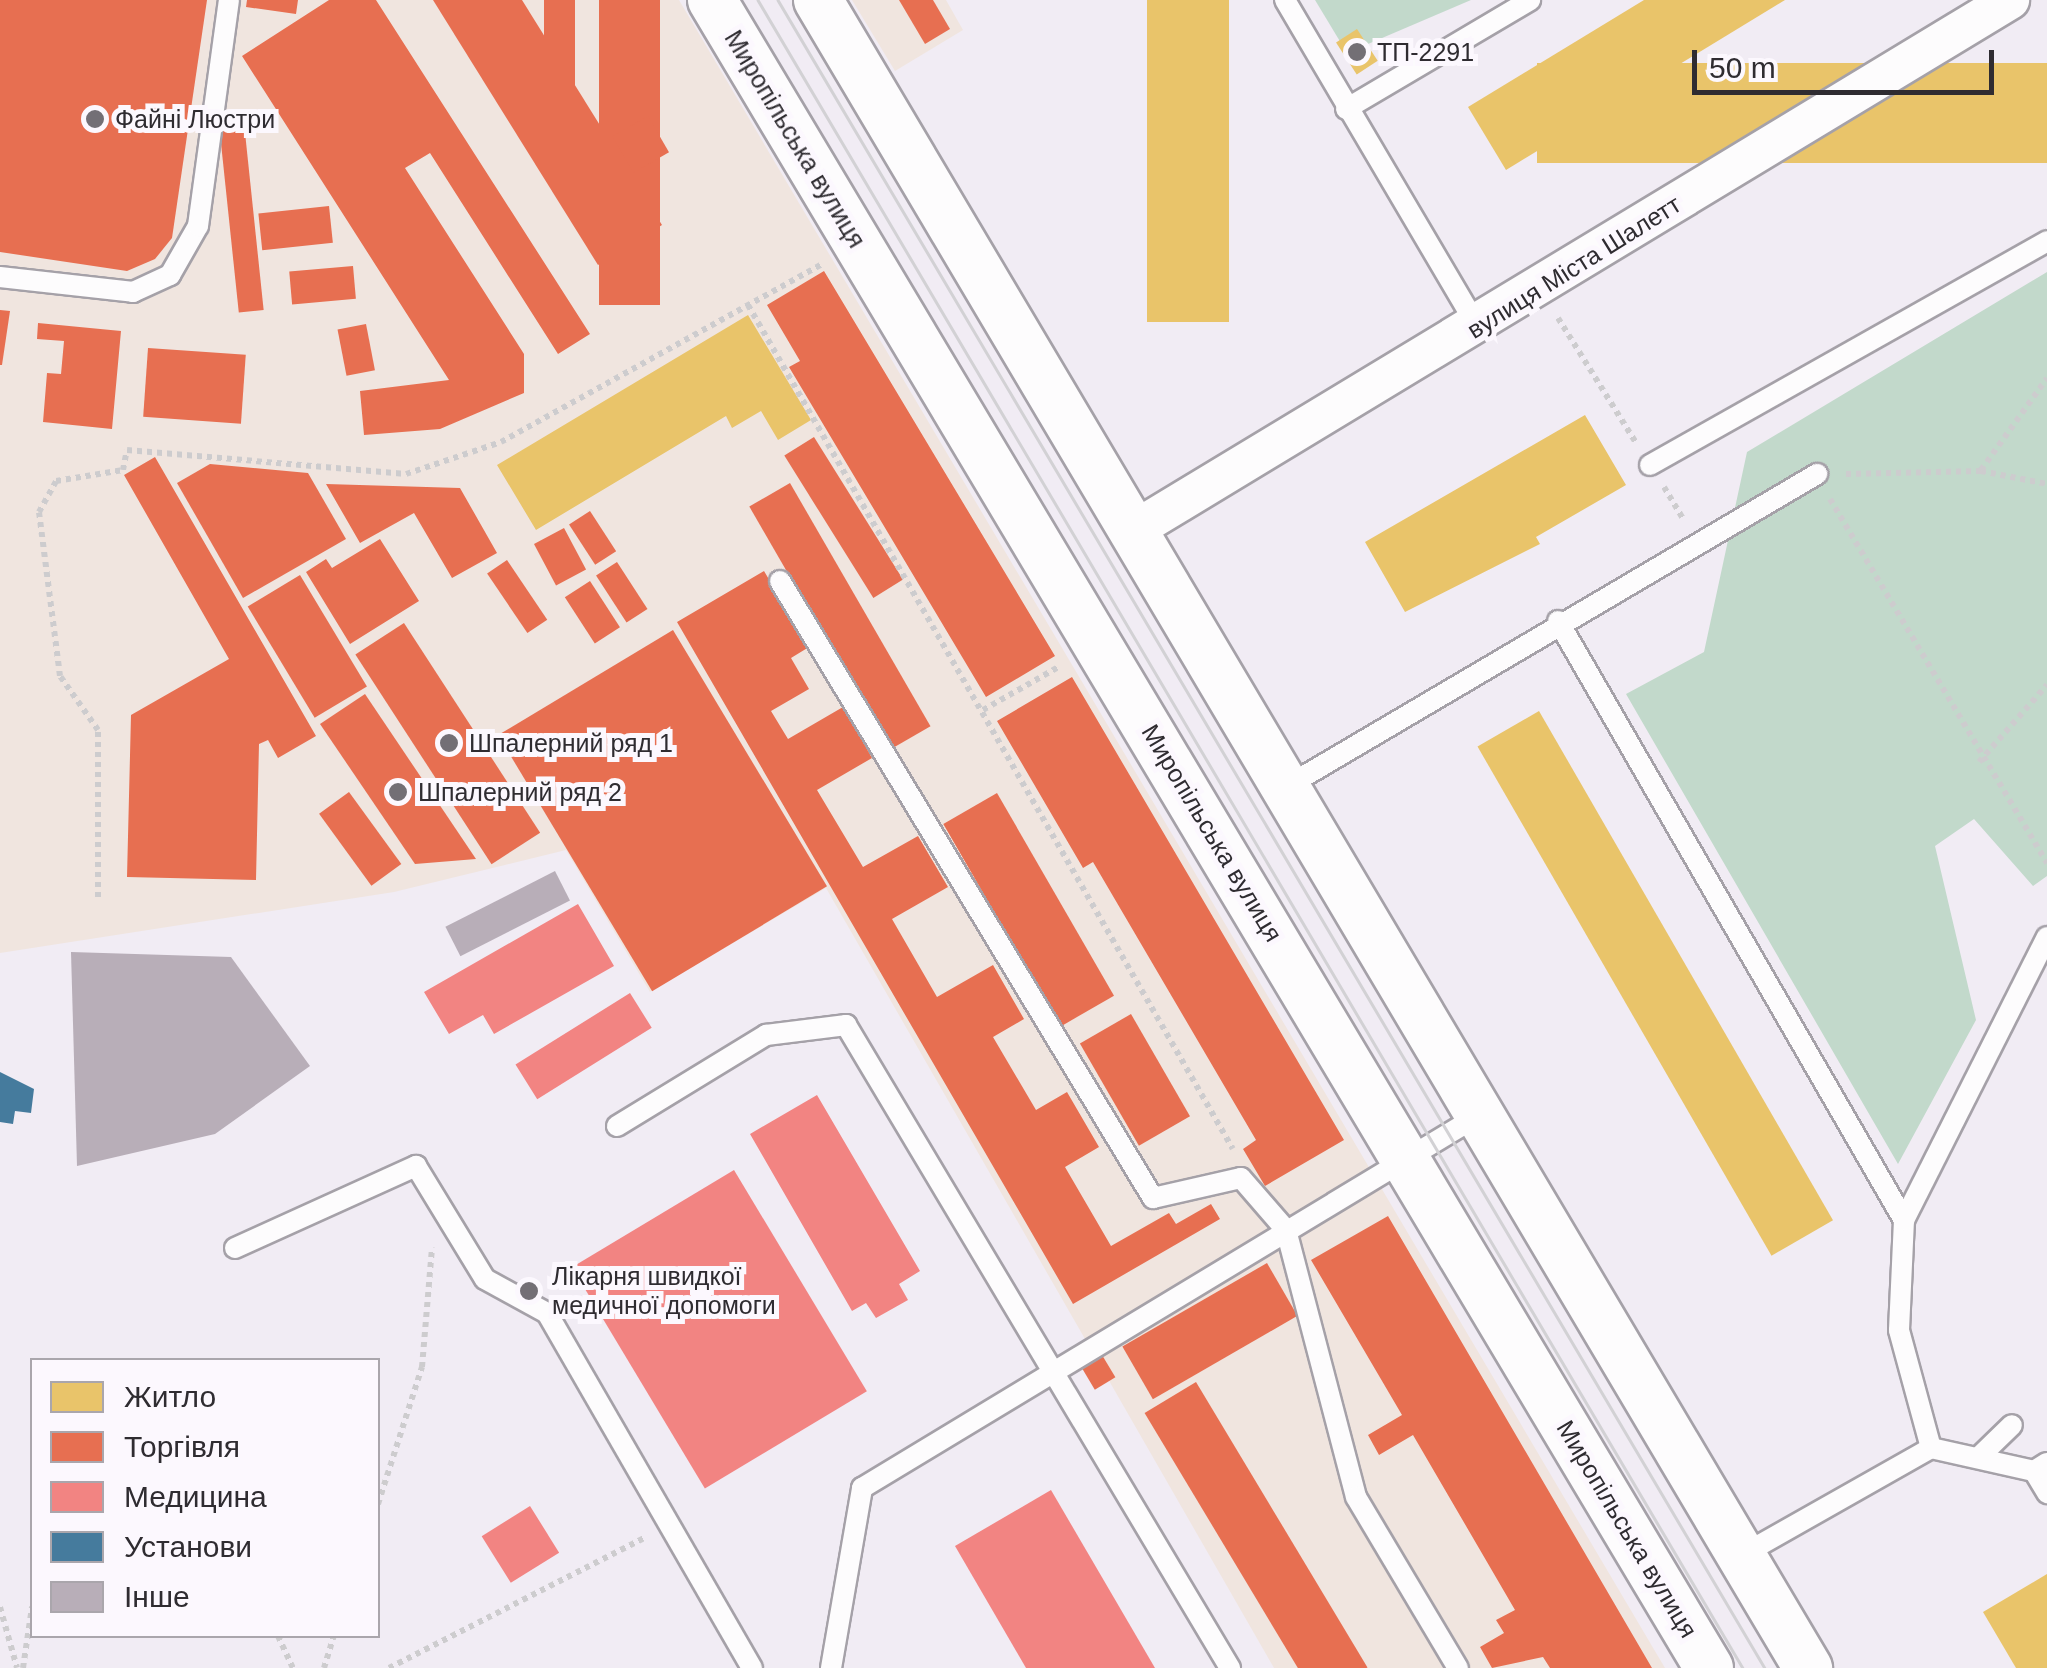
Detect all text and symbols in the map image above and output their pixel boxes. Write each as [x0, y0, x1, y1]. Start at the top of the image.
street label: Миропільська вулиця [718, 25, 872, 253]
scale bar [1697, 30, 2000, 92]
place label: ТП-2291 [1377, 37, 1474, 67]
marker: ТП-2291 [1346, 41, 1368, 63]
text: 50 m [1709, 51, 1776, 84]
place label: Файні Люстри [115, 104, 275, 134]
marker: Файні Люстри [84, 108, 106, 130]
street label: вулиця Міста Шалетт [1462, 189, 1686, 345]
street label: Миропільська вулиця [1135, 719, 1289, 947]
place label: Шпалерний ряд 1 [469, 728, 673, 758]
marker: Шпалерний ряд 1 [438, 732, 460, 754]
place label: Шпалерний ряд 2 [418, 777, 622, 807]
marker: Шпалерний ряд 2 [387, 781, 409, 803]
place label: Лікарня швидкої медичної допомоги [552, 1262, 776, 1321]
marker: Лікарня швидкої медичної допомоги [516, 1278, 542, 1304]
legend [30, 1358, 380, 1638]
text: Житло [124, 1380, 216, 1413]
street label: Миропільська вулиця [1550, 1415, 1704, 1643]
text: Торгівля [124, 1430, 240, 1463]
text: Медицина [124, 1480, 267, 1513]
text: Установи [124, 1530, 252, 1563]
text: Інше [124, 1580, 190, 1613]

